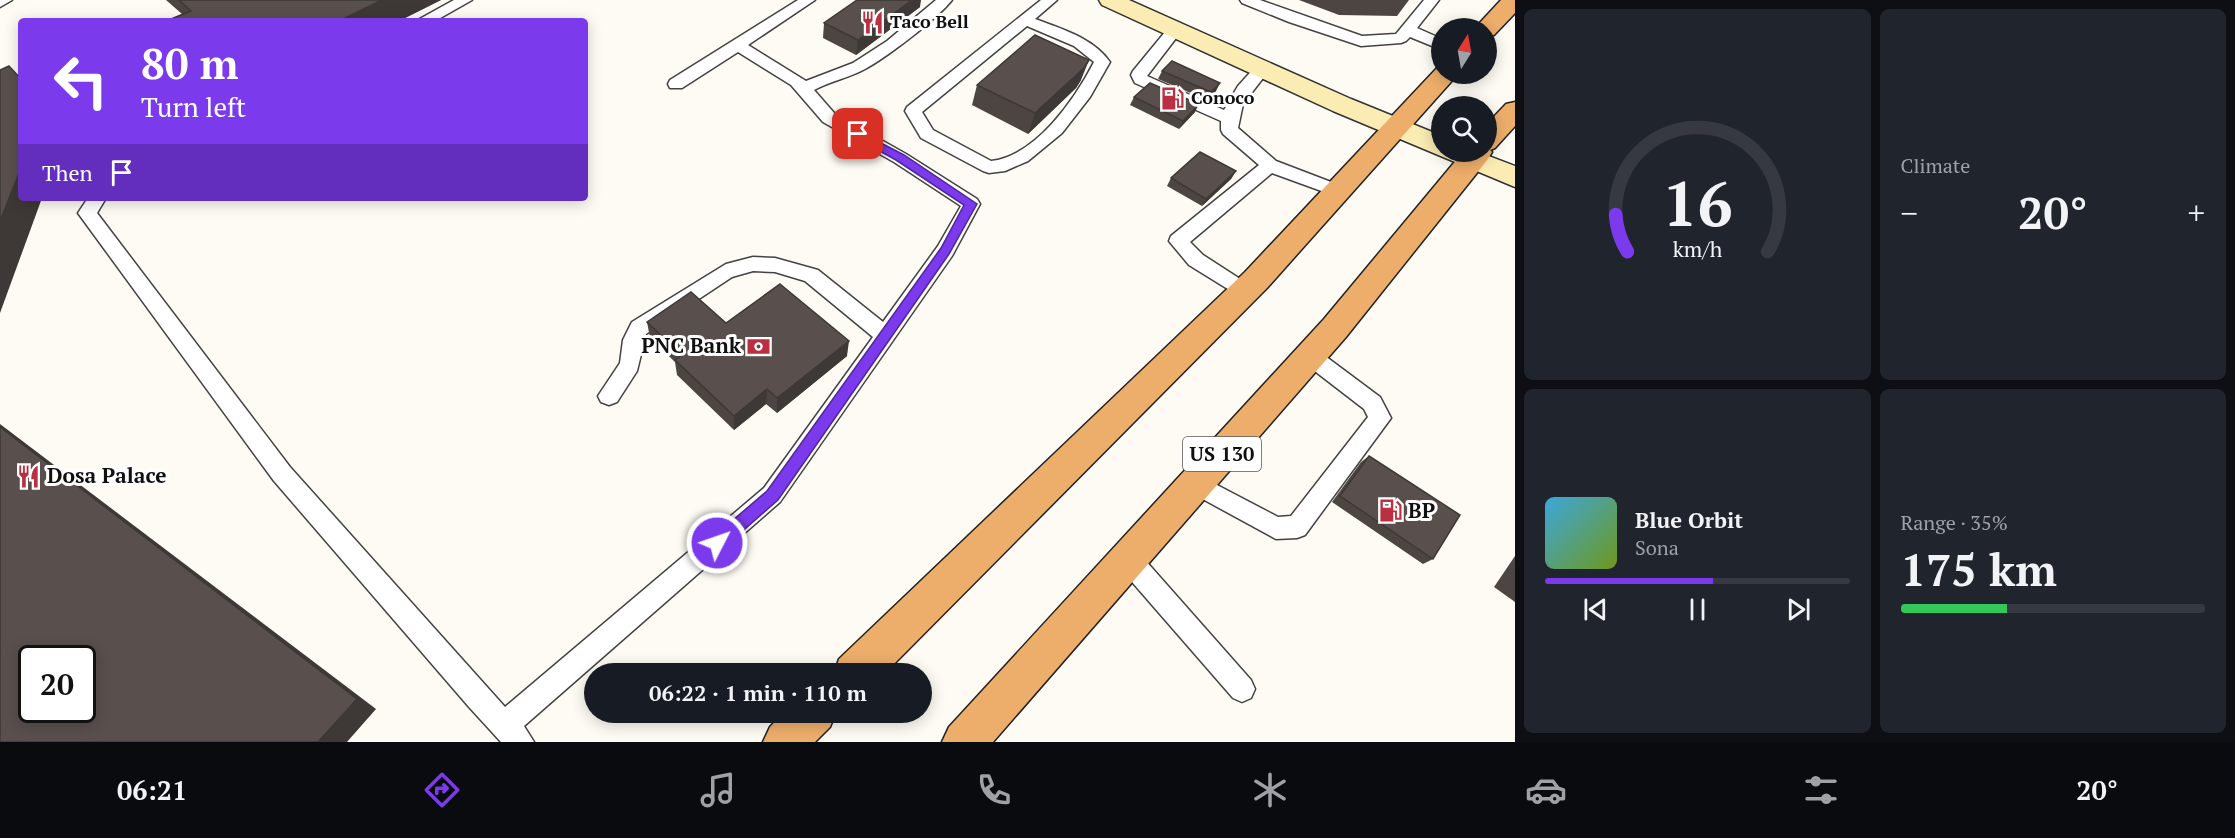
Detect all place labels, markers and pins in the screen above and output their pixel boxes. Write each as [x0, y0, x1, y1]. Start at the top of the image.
restaurant icon: Taco Bell [859, 9, 885, 35]
place label: Taco Bell [890, 9, 969, 33]
fuel station icon: Conoco [1160, 85, 1186, 111]
place label: Conoco [1191, 85, 1255, 109]
pin [832, 108, 883, 159]
place label: PNC Bank [641, 331, 742, 359]
bank icon: PNC Bank [746, 333, 772, 359]
place label: Dosa Palace [47, 461, 167, 489]
restaurant icon: Dosa Palace [16, 463, 42, 489]
place label: BP [1408, 496, 1435, 524]
fuel station icon: BP [1377, 498, 1403, 524]

